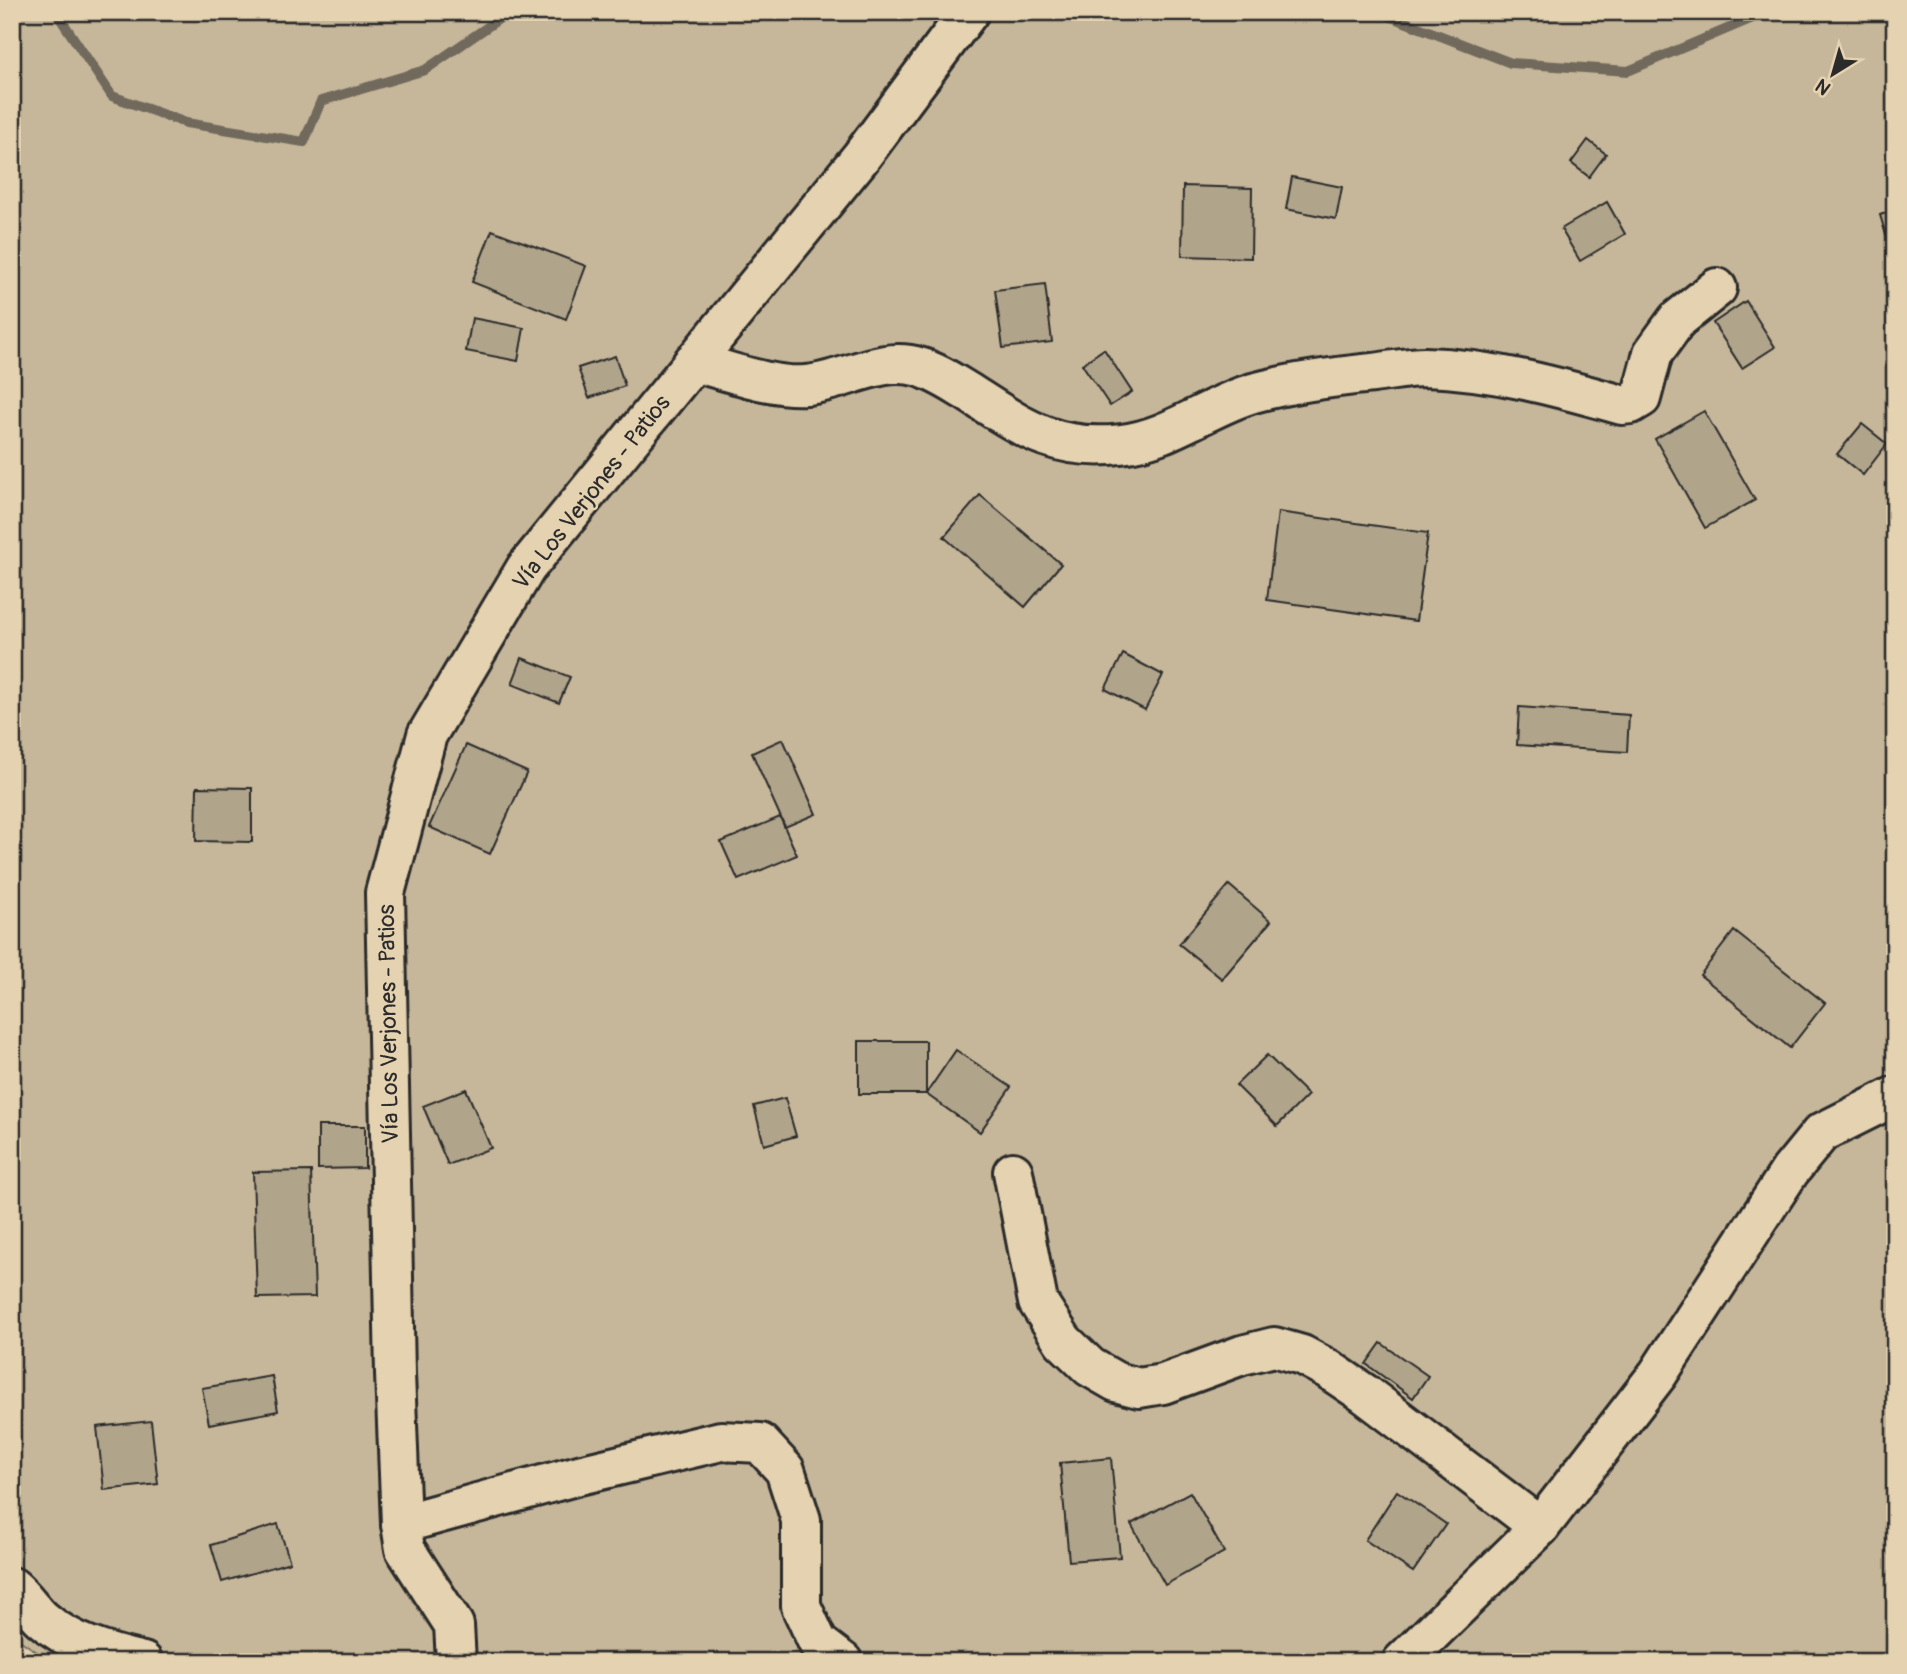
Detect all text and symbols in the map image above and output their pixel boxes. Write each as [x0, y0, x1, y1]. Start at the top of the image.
north arrow [1798, 38, 1868, 108]
text: N [1811, 73, 1836, 100]
street label: Vía Los Verjones - Patios [506, 389, 677, 596]
street label: Vía Los Verjones - Patios [372, 904, 405, 1144]

